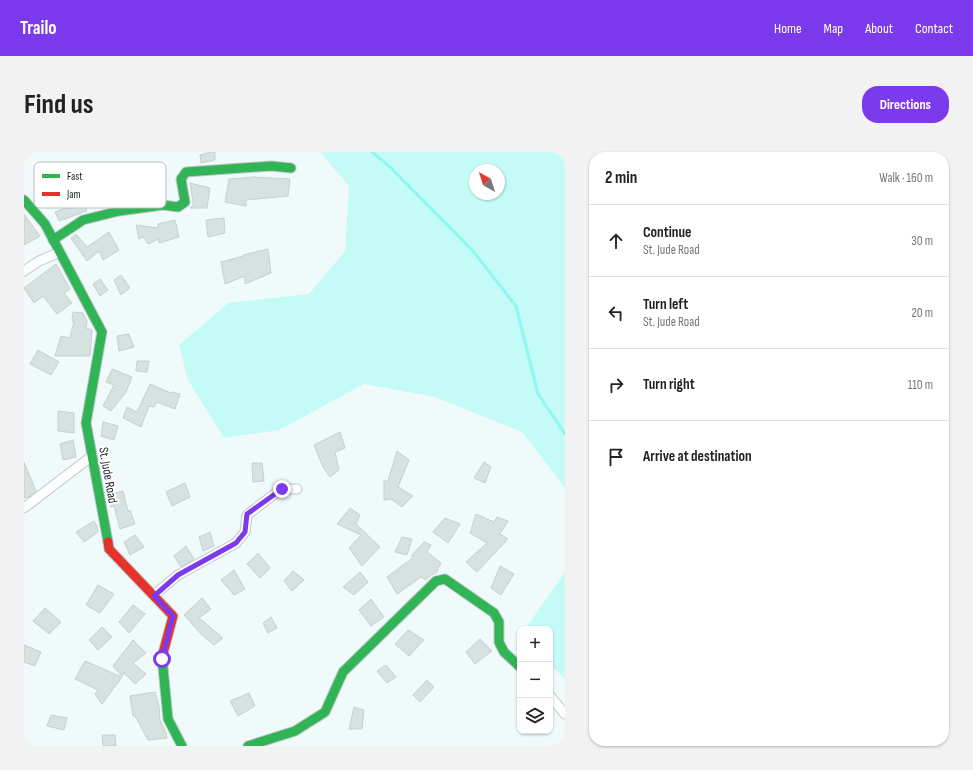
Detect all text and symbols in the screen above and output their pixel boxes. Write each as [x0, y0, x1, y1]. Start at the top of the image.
text: Trailo [20, 17, 57, 40]
text: Home [774, 20, 802, 37]
text: Map [824, 20, 843, 37]
text: About [865, 20, 893, 37]
text: Contact [915, 20, 953, 37]
button: Directions [862, 86, 949, 123]
text: Find us [24, 88, 93, 121]
legend [34, 162, 166, 208]
north arrow [469, 164, 505, 200]
text: 2 min [605, 168, 637, 188]
text: Fast [67, 170, 83, 183]
text: Walk · 160 m [879, 170, 933, 186]
text: Jam [66, 188, 81, 201]
text: Continue [643, 223, 692, 242]
icon: ahead [605, 230, 627, 252]
text: 30 m [911, 233, 933, 249]
text: St. Jude Road [643, 242, 700, 258]
text: Turn left [643, 295, 688, 314]
icon: left [605, 302, 627, 324]
text: 20 m [911, 305, 933, 321]
text: St. Jude Road [643, 314, 700, 330]
icon: right [605, 374, 627, 396]
text: Turn right [643, 375, 695, 394]
text: 110 m [908, 377, 933, 393]
street label: St. Jude Road [95, 446, 121, 504]
icon: arrive [605, 446, 627, 468]
text: Arrive at destination [643, 447, 752, 466]
route end [273, 480, 291, 498]
map controls [517, 626, 553, 734]
button: + [517, 626, 553, 662]
route start [153, 650, 171, 668]
button: − [517, 662, 553, 698]
button: layers [517, 698, 553, 734]

